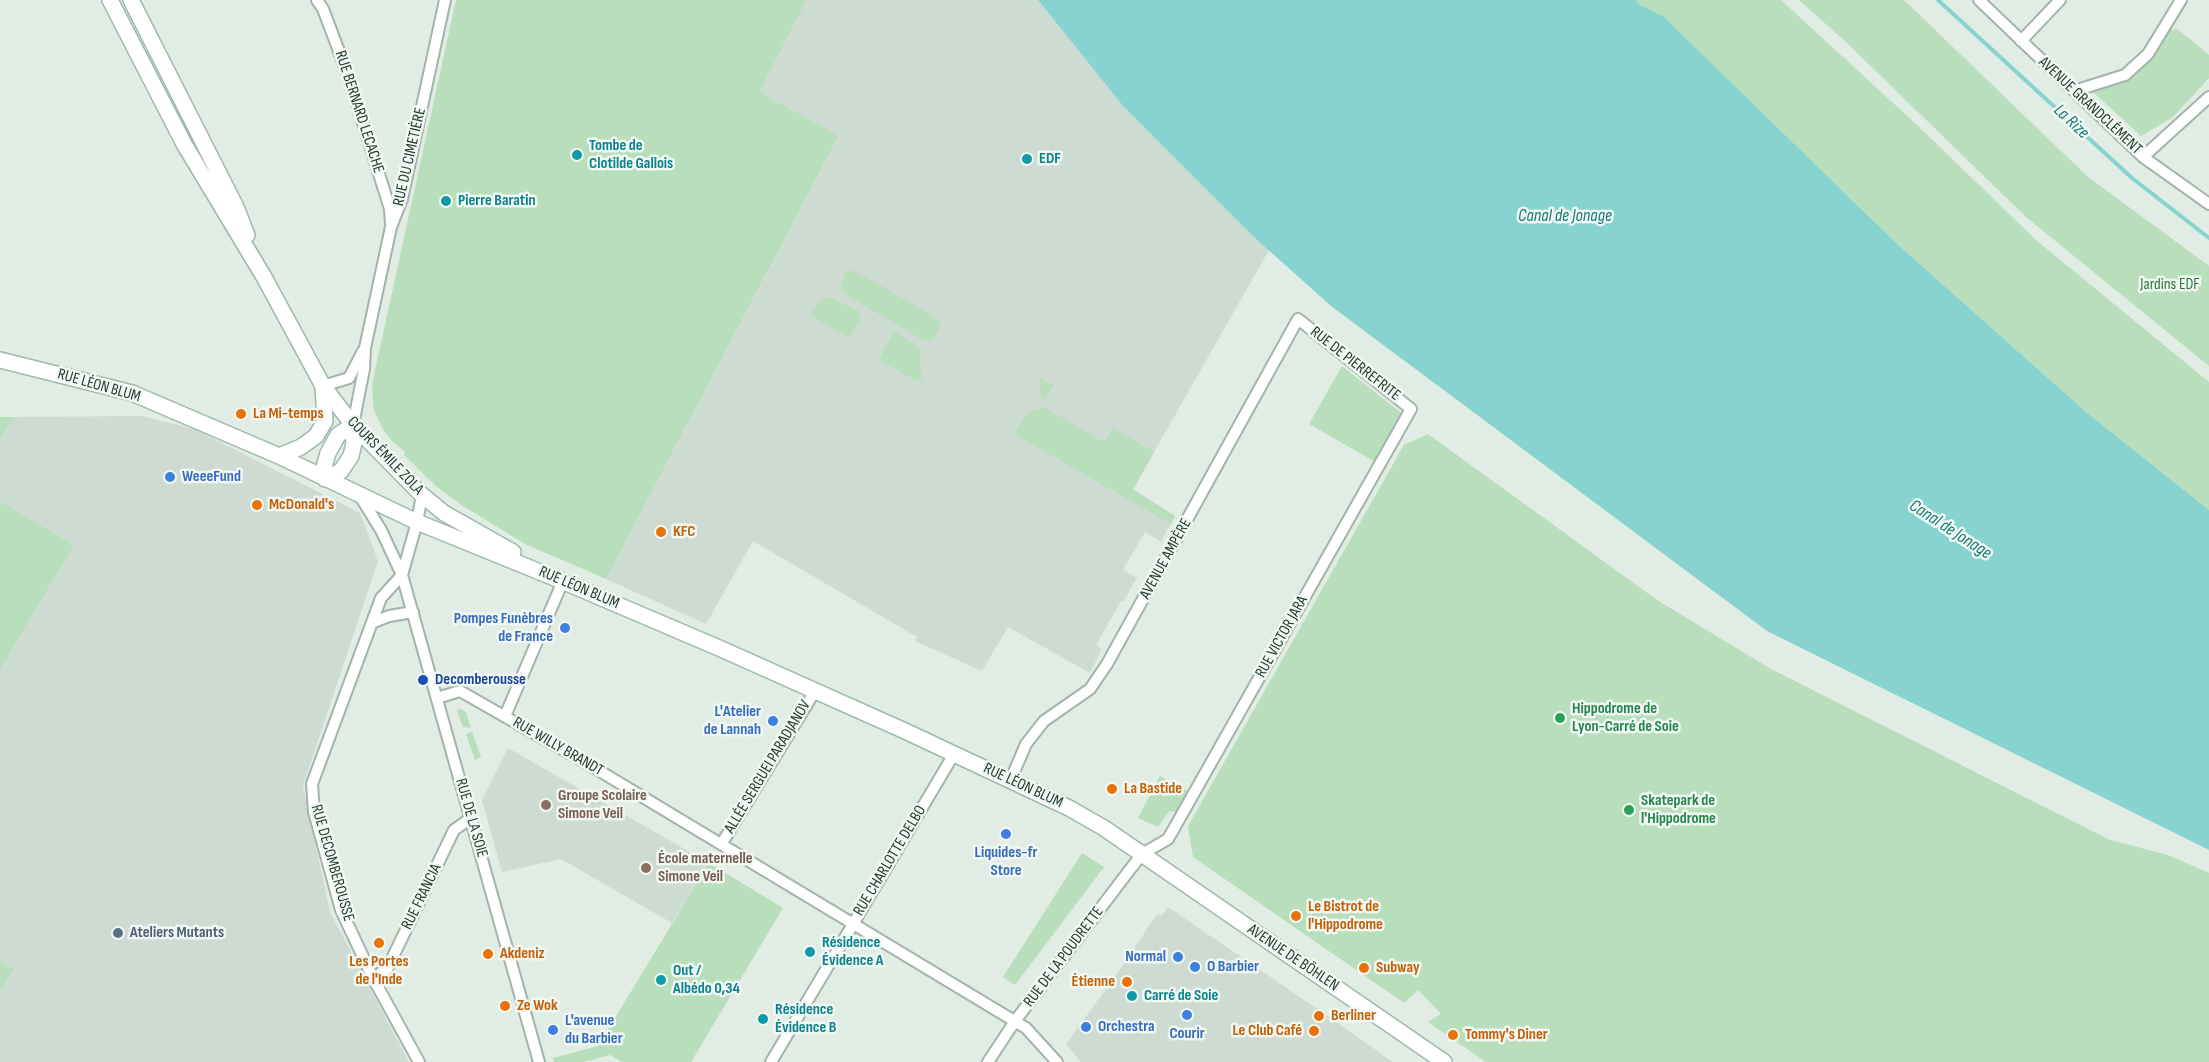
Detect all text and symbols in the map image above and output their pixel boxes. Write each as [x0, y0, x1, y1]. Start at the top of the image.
street label: RUE BERNARD LECACHE [330, 48, 388, 176]
street label: AVENUE GRANDCLÉMENT [2034, 53, 2146, 159]
water label: La Rize [2049, 100, 2093, 144]
street label: RUE DU CIMETIÈRE [389, 106, 431, 208]
place label: Tombe de Clotilde Gallois [589, 136, 673, 174]
marker: Tombe de Clotilde Gallois [570, 148, 584, 162]
place label: EDF [1039, 149, 1061, 169]
marker: EDF [1020, 152, 1034, 166]
place label: Pierre Baratin [458, 191, 536, 211]
marker: Pierre Baratin [439, 194, 453, 208]
water label: Canal de Jonage [1518, 205, 1612, 227]
park label: Jardins EDF [2140, 275, 2200, 295]
street label: RUE DE PIERREFRITE [1306, 323, 1404, 405]
street label: RUE LÉON BLUM [55, 365, 143, 407]
place label: La Mi-temps [253, 404, 324, 424]
marker: La Mi-temps [234, 407, 248, 421]
street label: COURS ÉMILE ZOLA [343, 413, 427, 499]
place label: WeeeFund [182, 467, 241, 487]
marker: WeeeFund [163, 470, 177, 484]
place label: McDonald's [269, 495, 334, 515]
water label: Canal de Jonage [1905, 495, 1995, 565]
marker: McDonald's [250, 498, 264, 512]
street label: AVENUE AMPÈRE [1136, 515, 1196, 603]
place label: KFC [673, 522, 696, 542]
marker: KFC [654, 525, 668, 539]
street label: RUE LÉON BLUM [536, 562, 622, 614]
street label: RUE VICTOR JARA [1252, 593, 1312, 681]
place label: Pompes Funèbres de France [454, 609, 553, 647]
marker: Pompes Funèbres de France [558, 621, 572, 635]
place label: Decomberousse [435, 670, 526, 690]
marker: Decomberousse [416, 673, 430, 687]
street label: ALLÉE SERGUEI PARADJANOV [721, 697, 815, 837]
place label: Hippodrome de Lyon-Carré de Soie [1572, 699, 1679, 737]
place label: L'Atelier de Lannah [704, 702, 761, 740]
marker: Hippodrome de Lyon-Carré de Soie [1553, 711, 1567, 725]
street label: RUE WILLY BRANDT [509, 713, 607, 781]
marker: L'Atelier de Lannah [766, 714, 780, 728]
street label: RUE LÉON BLUM [980, 759, 1066, 813]
street label: RUE DE LA SOIE [451, 776, 491, 860]
place label: La Bastide [1124, 779, 1182, 799]
marker: La Bastide [1105, 782, 1119, 796]
place label: Groupe Scolaire Simone Veil [558, 786, 647, 824]
place label: Skatepark de l'Hippodrome [1641, 791, 1716, 829]
marker: Groupe Scolaire Simone Veil [539, 798, 553, 812]
street label: RUE DECOMBEROUSSE [306, 802, 358, 924]
street label: RUE CHARLOTTE DELBO [849, 802, 931, 920]
marker: Skatepark de l'Hippodrome [1622, 803, 1636, 817]
marker: Liquides-fr Store [999, 827, 1013, 841]
place label: Liquides-fr Store [975, 843, 1037, 881]
place label: École maternelle Simone Veil [658, 849, 753, 887]
street label: RUE FRANCIA [398, 861, 446, 933]
marker: École maternelle Simone Veil [639, 861, 653, 875]
place label: Le Bistrot de l'Hippodrome [1308, 897, 1383, 935]
street label: RUE DE LA POUDRETTE [1020, 903, 1108, 1011]
marker: Le Bistrot de l'Hippodrome [1289, 909, 1303, 923]
street label: AVENUE DE BÖHLEN [1244, 920, 1342, 996]
place label: Ateliers Mutants [130, 923, 224, 943]
marker: Ateliers Mutants [111, 926, 125, 940]
place label: Résidence Évidence A [822, 933, 883, 971]
marker: Les Portes de l'Inde [372, 936, 386, 950]
place label: Akdeniz [500, 944, 545, 964]
marker: Résidence Évidence A [803, 945, 817, 959]
marker: Akdeniz [481, 947, 495, 961]
place label: Normal [1125, 947, 1166, 967]
marker: Normal [1171, 950, 1185, 964]
place label: Les Portes de l'Inde [349, 952, 409, 990]
place label: O Barbier [1207, 957, 1259, 977]
place label: Subway [1376, 958, 1420, 978]
marker: O Barbier [1188, 960, 1202, 974]
place label: Out / Albédo 0,34 [673, 961, 740, 999]
marker: Subway [1357, 961, 1371, 975]
place label: Étienne [1072, 972, 1115, 992]
marker: Out / Albédo 0,34 [654, 973, 668, 987]
marker: Étienne [1120, 975, 1134, 989]
place label: Carré de Soie [1144, 986, 1218, 1006]
marker: Carré de Soie [1125, 989, 1139, 1003]
place label: Ze Wok [517, 996, 558, 1016]
marker: Ze Wok [498, 999, 512, 1013]
place label: Résidence Évidence B [775, 1000, 836, 1038]
place label: Berliner [1331, 1006, 1376, 1026]
marker: Courir [1180, 1008, 1194, 1022]
marker: Berliner [1312, 1009, 1326, 1023]
place label: L'avenue du Barbier [565, 1011, 623, 1049]
marker: Résidence Évidence B [756, 1012, 770, 1026]
place label: Orchestra [1098, 1017, 1154, 1037]
marker: Orchestra [1079, 1020, 1093, 1034]
place label: Le Club Café [1232, 1021, 1302, 1041]
marker: L'avenue du Barbier [546, 1023, 560, 1037]
place label: Courir [1169, 1024, 1205, 1044]
marker: Le Club Café [1307, 1024, 1321, 1038]
place label: Tommy's Diner [1465, 1025, 1548, 1045]
marker: Tommy's Diner [1446, 1028, 1460, 1042]

